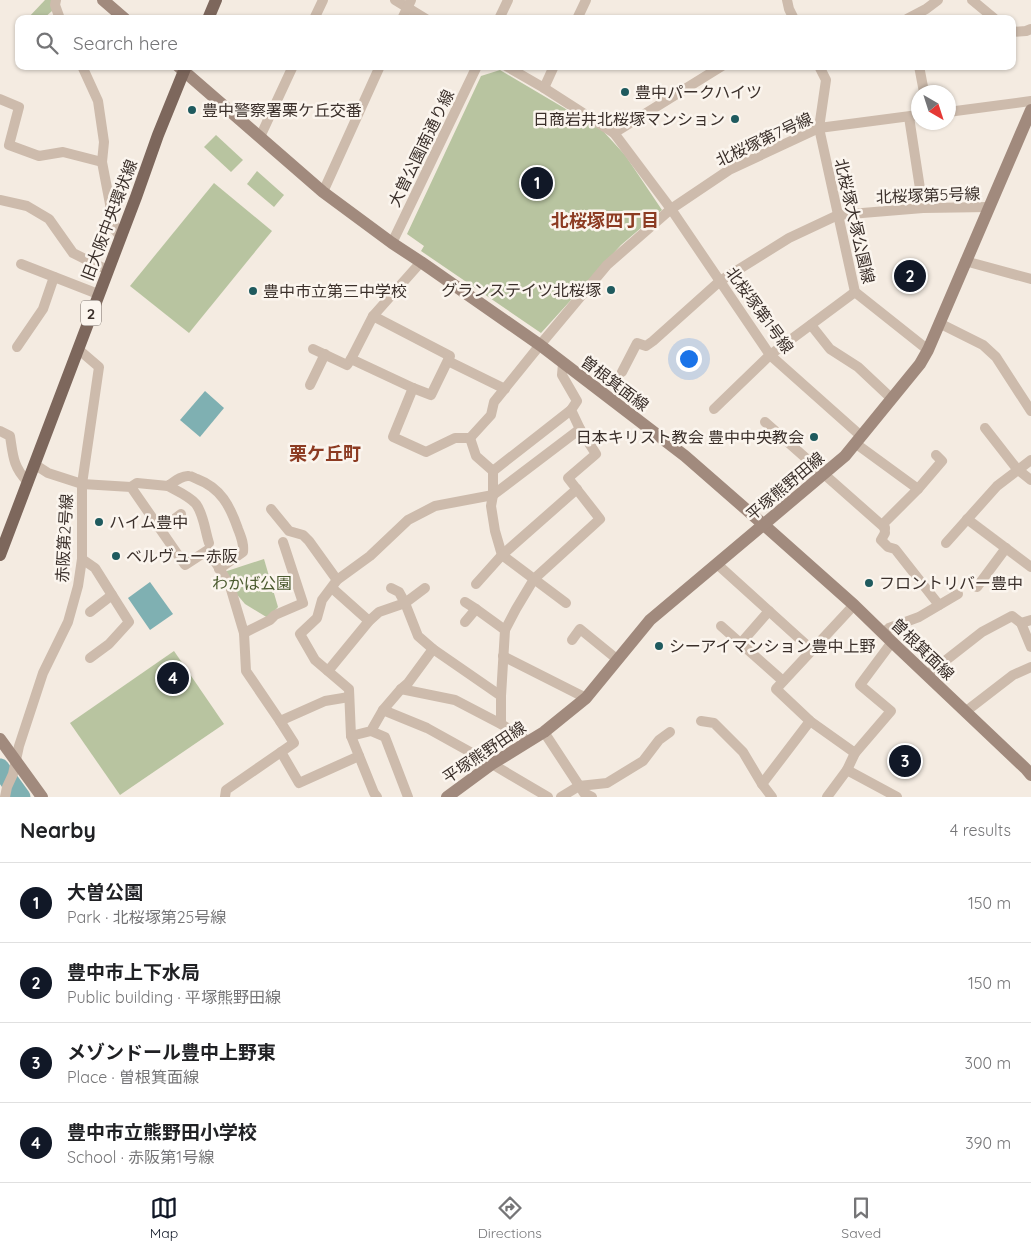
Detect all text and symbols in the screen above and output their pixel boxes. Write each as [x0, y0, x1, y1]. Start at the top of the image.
search box [15, 15, 1016, 70]
icon: search [33, 29, 61, 57]
text: Search here [73, 31, 178, 55]
place label: 豊中パークハイツ [635, 82, 762, 102]
north arrow [911, 85, 956, 130]
street label: 大曽公園南通り線 [384, 86, 458, 210]
marker: 豊中パークハイツ [619, 86, 631, 98]
place label: 豊中警察署栗ケ丘交番 [202, 100, 362, 120]
marker: 豊中警察署栗ケ丘交番 [186, 104, 198, 116]
street label: 北桜塚第7号線 [713, 108, 815, 170]
place label: 日商岩井北桜塚マンション [533, 109, 725, 129]
marker: 日商岩井北桜塚マンション [729, 113, 741, 125]
street label: 北桜塚大塚公園線 [831, 156, 879, 286]
street label: 旧大阪中央環状線 [77, 157, 141, 283]
pin: 1 [521, 164, 553, 202]
street label: 北桜塚第5号線 [875, 183, 981, 207]
district label: 北桜塚四丁目 [551, 209, 659, 232]
pin: 2 [894, 257, 926, 295]
street label: 北桜塚第1号線 [722, 263, 798, 357]
place label: グランステイツ北桜塚 [441, 280, 601, 300]
place label: 豊中市立第三中学校 [263, 281, 407, 301]
marker: グランステイツ北桜塚 [605, 284, 617, 296]
marker: 豊中市立第三中学校 [247, 285, 259, 297]
road number: 2 [81, 300, 101, 326]
your location [676, 346, 702, 372]
street label: 曽根箕面線 [577, 351, 653, 415]
place label: 日本キリスト教会 豊中中央教会 [576, 427, 804, 447]
marker: 日本キリスト教会 豊中中央教会 [808, 431, 820, 443]
district label: 栗ケ丘町 [289, 442, 361, 465]
street label: 平塚熊野田線 [742, 447, 828, 525]
street label: 赤阪第2号線 [52, 493, 76, 583]
place label: ハイム豊中 [109, 512, 188, 532]
marker: ハイム豊中 [93, 516, 105, 528]
place label: ベルヴュー赤阪 [126, 546, 238, 566]
marker: ベルヴュー赤阪 [110, 550, 122, 562]
park label: わかば公園 [212, 573, 292, 593]
place label: フロントリバー豊中 [879, 573, 1023, 593]
marker: フロントリバー豊中 [863, 577, 875, 589]
street label: 曽根箕面線 [887, 614, 959, 684]
place label: シーアイマンション豊中上野 [669, 636, 876, 656]
marker: シーアイマンション豊中上野 [653, 640, 665, 652]
pin: 4 [157, 659, 189, 697]
street label: 平塚熊野田線 [439, 717, 529, 787]
pin: 3 [889, 742, 921, 780]
text: Nearby [20, 817, 96, 843]
text: 4 results [950, 820, 1011, 840]
text: 大曽公園 [67, 880, 143, 904]
text: 1 [33, 893, 39, 913]
text: 150 m [968, 893, 1011, 913]
text: Park · 北桜塚第25号線 [67, 907, 226, 927]
text: 豊中市上下水局 [67, 960, 200, 984]
text: 2 [31, 973, 41, 993]
text: 150 m [968, 973, 1011, 993]
text: Public building · 平塚熊野田線 [67, 987, 281, 1007]
text: メゾンドール豊中上野東 [67, 1040, 276, 1064]
text: 3 [32, 1053, 40, 1073]
text: 300 m [965, 1053, 1011, 1073]
text: Place · 曽根箕面線 [67, 1067, 199, 1087]
text: 豊中市立熊野田小学校 [67, 1120, 257, 1144]
text: 4 [31, 1133, 41, 1153]
text: 390 m [965, 1133, 1011, 1153]
text: School · 赤阪第1号線 [67, 1147, 214, 1167]
tab: Map [150, 1194, 178, 1242]
tab: Directions [478, 1194, 542, 1242]
tab: Saved [841, 1194, 881, 1242]

